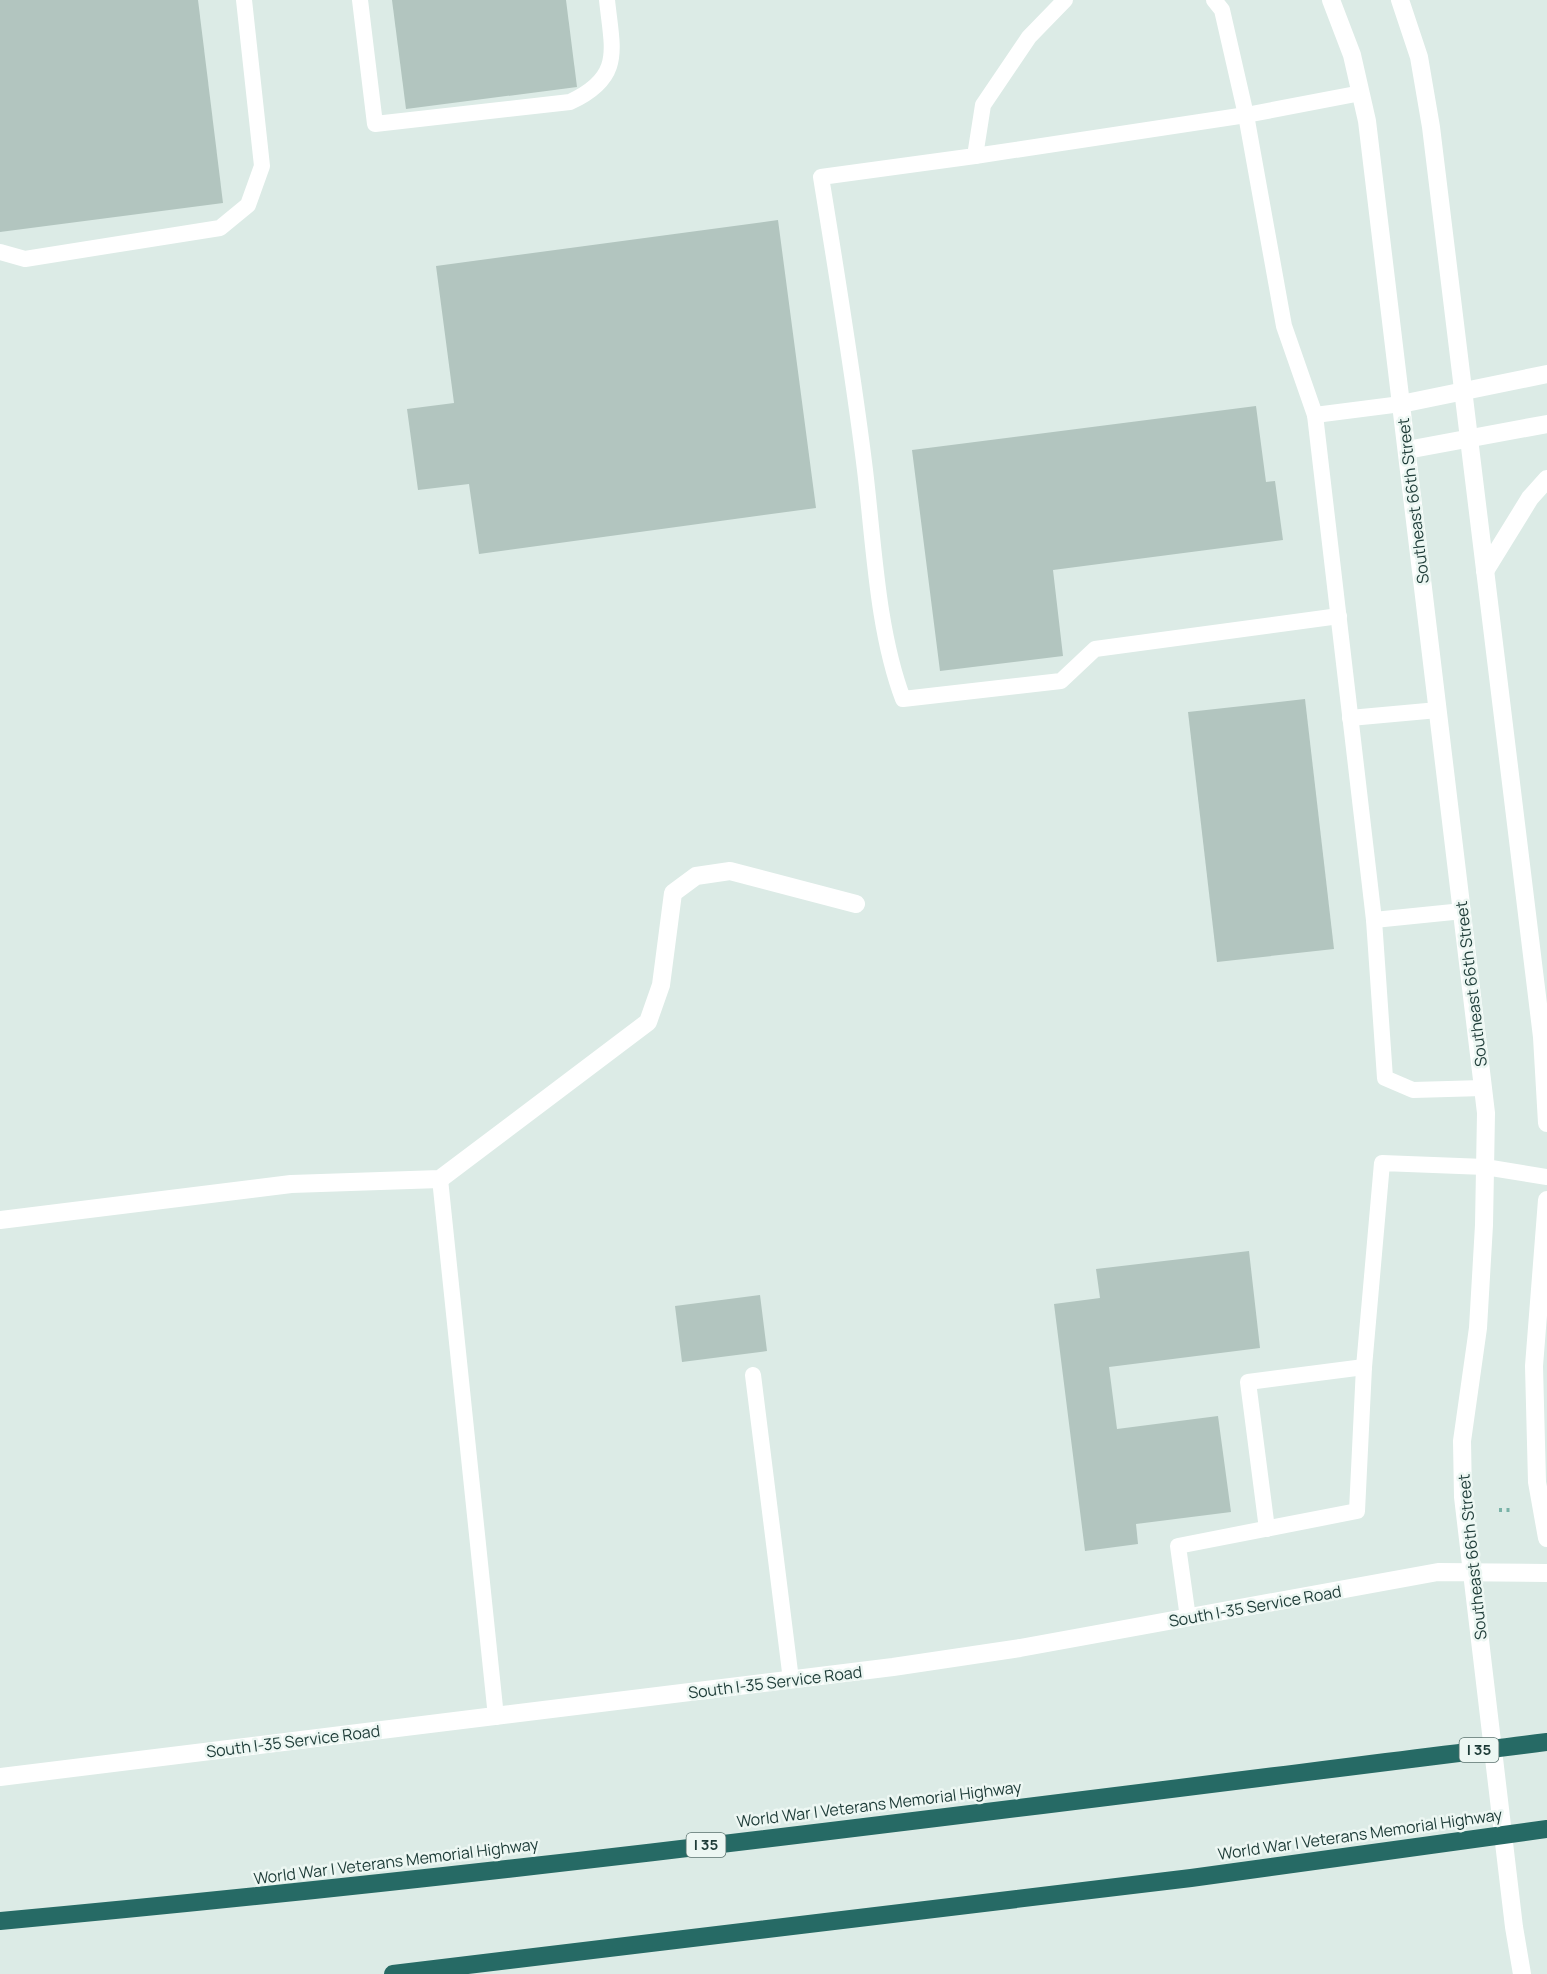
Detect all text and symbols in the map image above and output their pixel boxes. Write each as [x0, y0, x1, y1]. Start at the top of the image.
street label: Southeast 66th Street [1392, 417, 1434, 585]
street label: Southeast 66th Street [1450, 900, 1492, 1068]
street label: Southeast 66th Street [1452, 1473, 1492, 1641]
street label: South I-35 Service Road [1167, 1580, 1343, 1632]
street label: South I-35 Service Road [687, 1660, 863, 1704]
street label: South I-35 Service Road [205, 1719, 381, 1763]
road number: I 35 [1460, 1738, 1498, 1762]
street label: World War I Veterans Memorial Highway [735, 1776, 1023, 1832]
street label: World War I Veterans Memorial Highway [1216, 1803, 1504, 1865]
street label: World War I Veterans Memorial Highway [252, 1833, 540, 1889]
road number: I 35 [686, 1833, 726, 1857]

